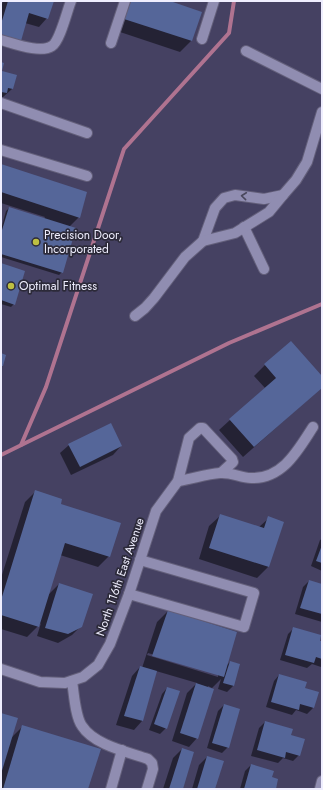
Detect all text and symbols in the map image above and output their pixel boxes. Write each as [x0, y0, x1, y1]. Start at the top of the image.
one-way arrow [241, 192, 247, 201]
place label: Precision Door, Incorporated [44, 226, 122, 258]
marker: Precision Door, Incorporated [31, 237, 41, 247]
place label: Optimal Fitness [19, 277, 97, 295]
marker: Optimal Fitness [6, 281, 16, 291]
street label: North 116th East Avenue [91, 515, 149, 639]

